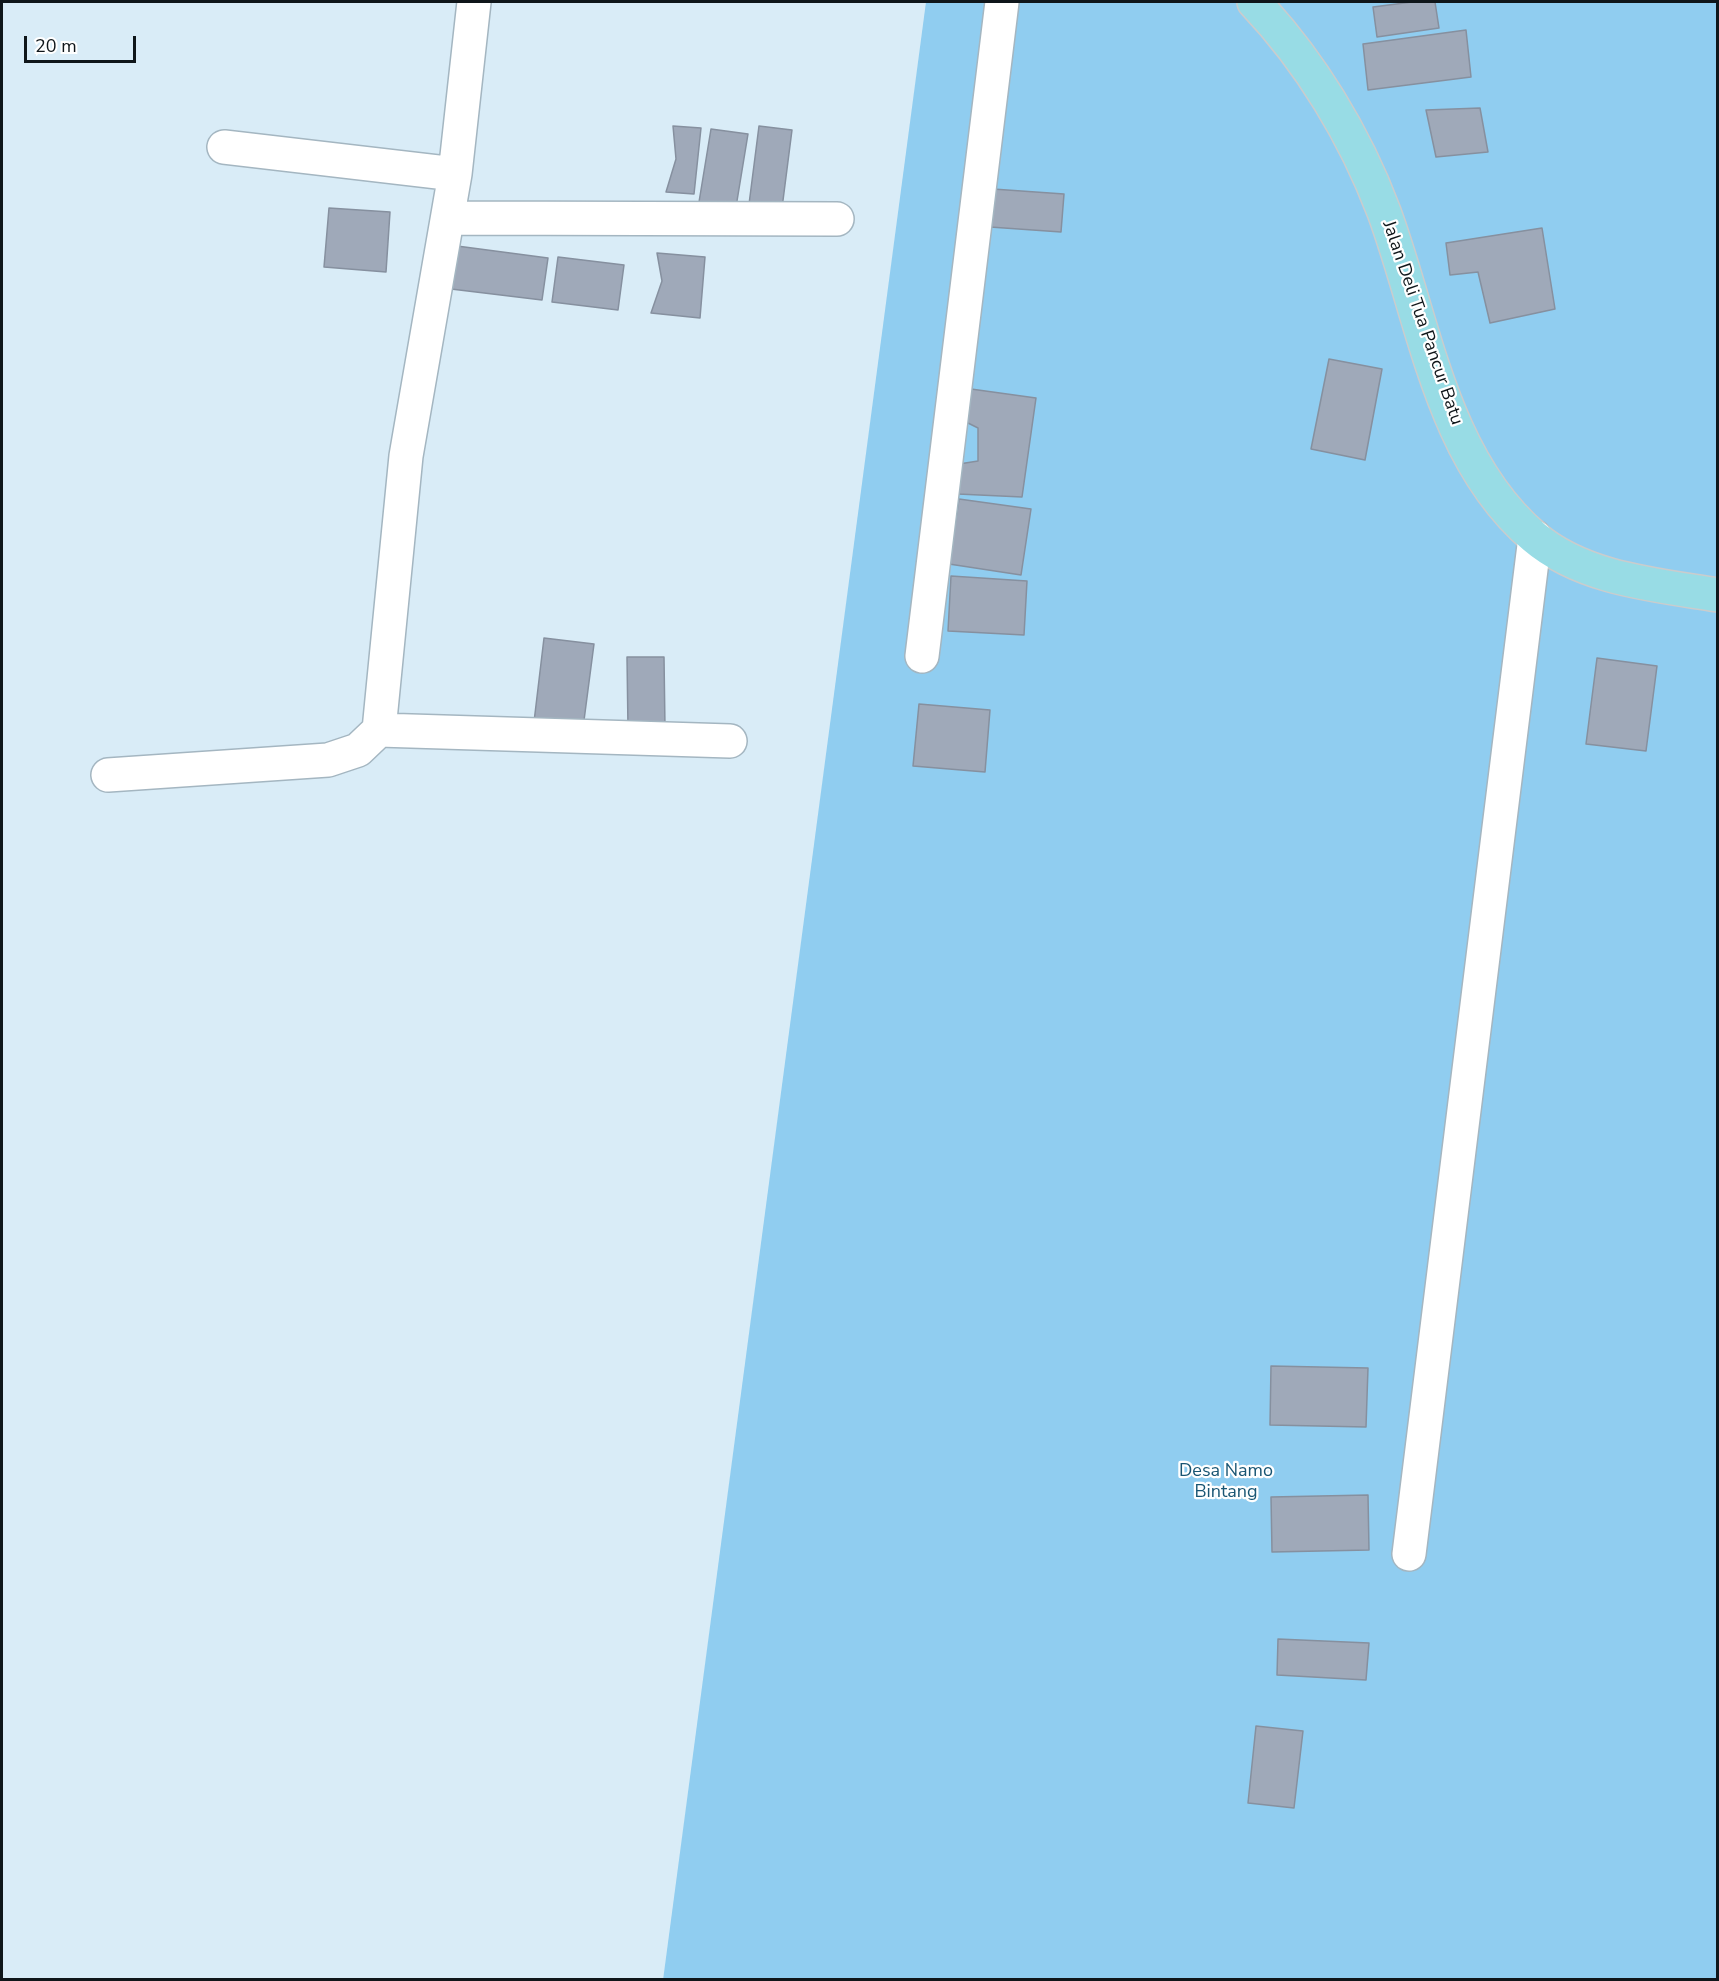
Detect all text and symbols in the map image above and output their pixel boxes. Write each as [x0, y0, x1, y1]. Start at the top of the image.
scale bar [27, 24, 140, 62]
text: 20 m [35, 34, 77, 58]
street label: Jalan Deli Tua Pancur Batu [1377, 218, 1467, 428]
park label: Desa Namo Bintang [1179, 1461, 1273, 1504]

